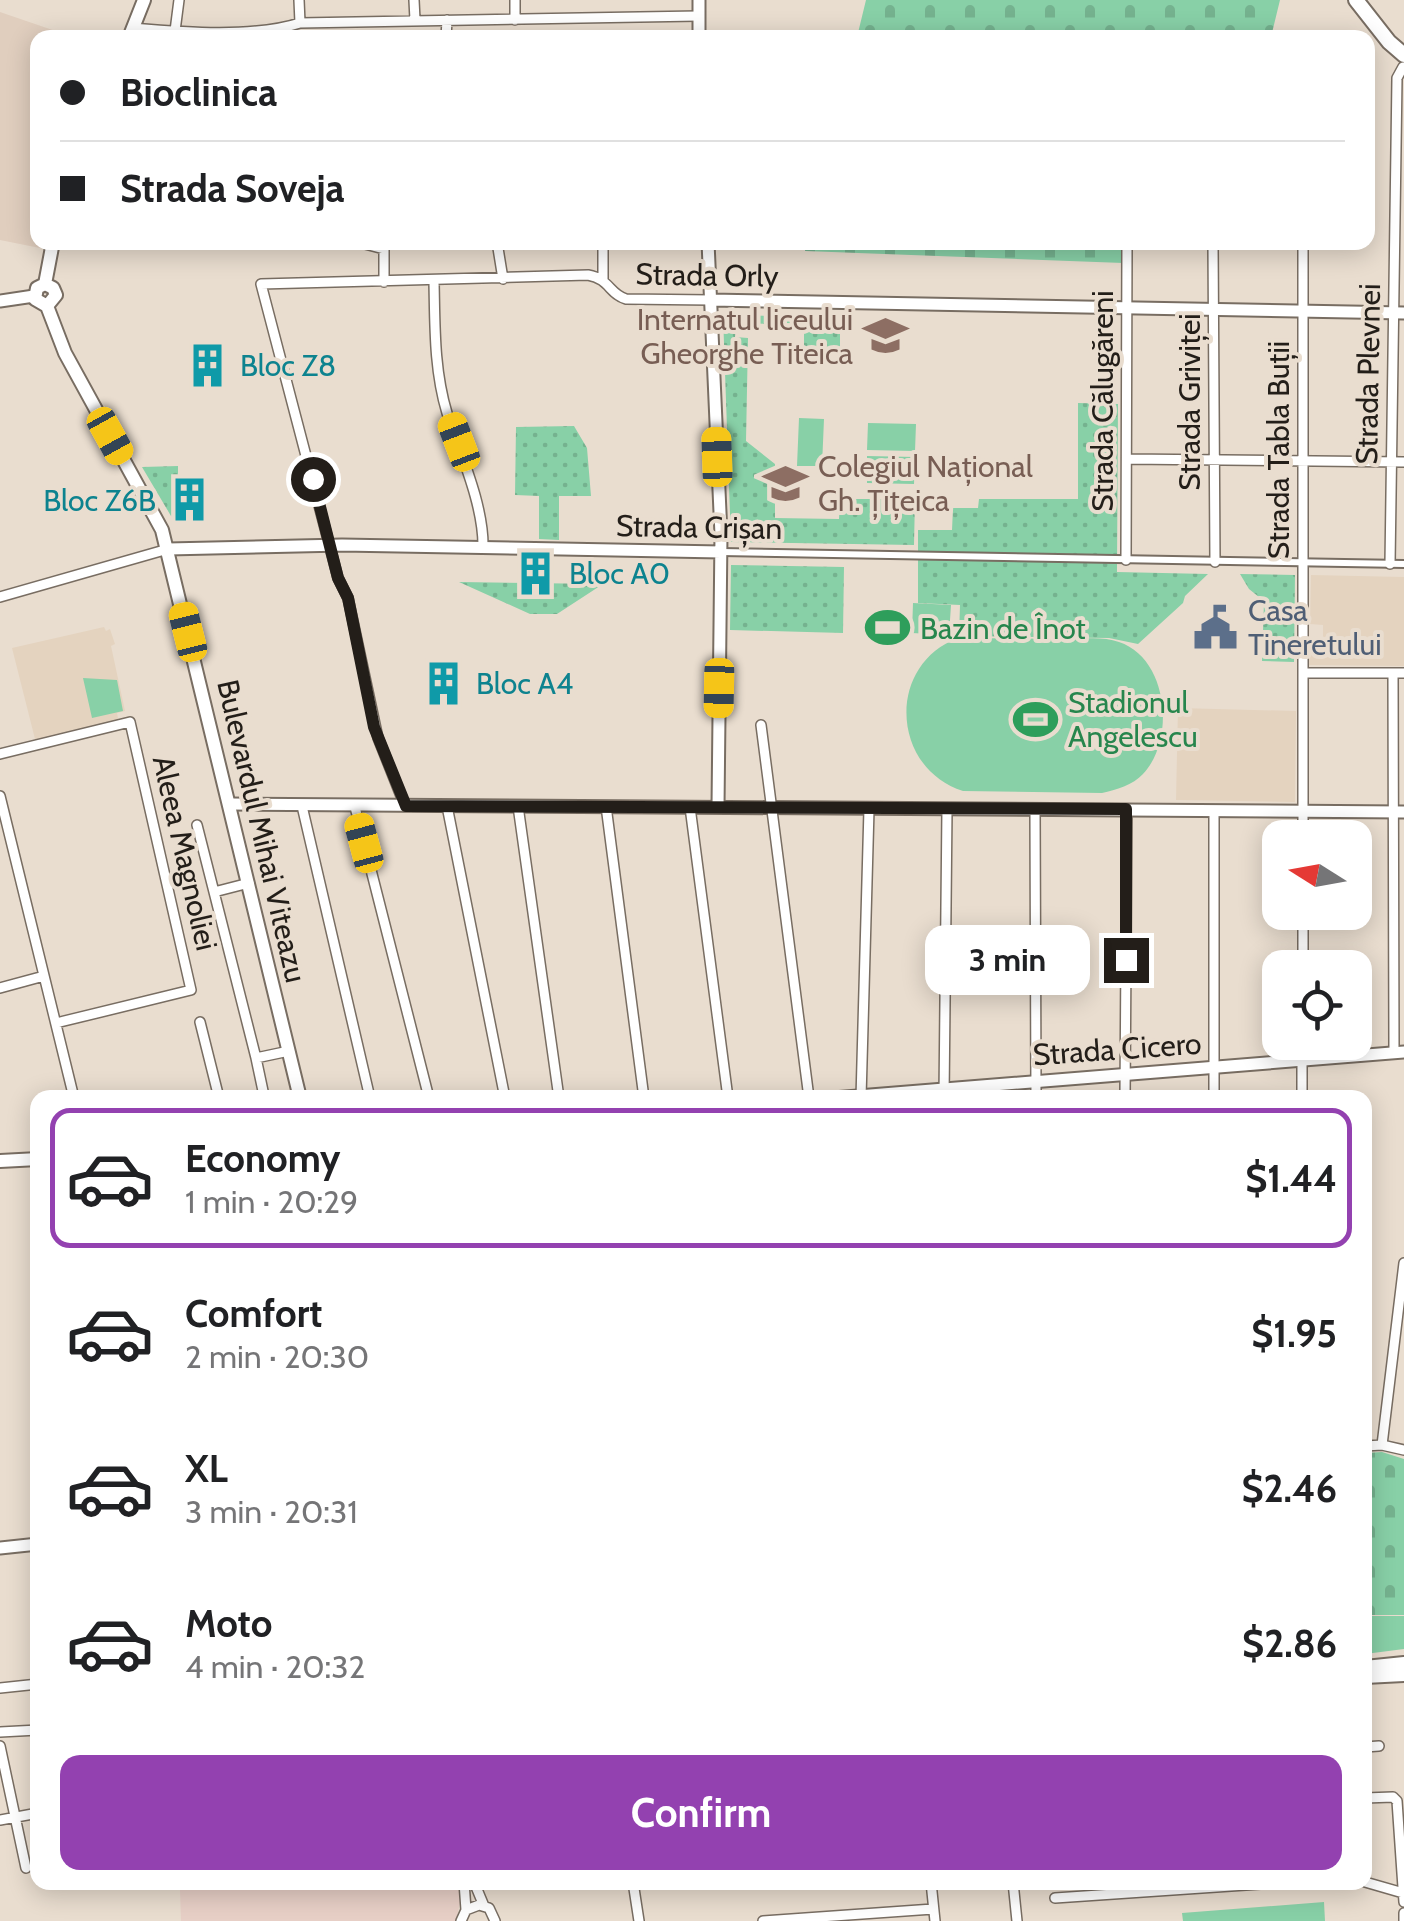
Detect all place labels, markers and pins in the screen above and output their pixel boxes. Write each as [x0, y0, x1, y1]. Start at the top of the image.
place label: Internatul liceului Gheorghe Titeica [637, 301, 854, 372]
school or university icon: Internatul liceului Gheorghe Titeica [862, 312, 910, 360]
building icon: Bloc Z8 [183, 341, 231, 389]
place label: Bloc Z8 [240, 347, 336, 384]
place label: Colegiul Național Gh. Țițeica [818, 448, 1033, 520]
school or university icon: Colegiul Național Gh. Țițeica [761, 459, 809, 507]
building icon: Bloc Z6B [165, 476, 213, 524]
place label: Bloc Z6B [43, 482, 156, 519]
building icon: Bloc A0 [512, 549, 560, 597]
place label: Bloc A0 [569, 555, 670, 592]
place label: Casa Tineretului [1248, 592, 1382, 663]
public building icon: Casa Tineretului [1191, 603, 1239, 651]
sports icon: Bazin de Înot [863, 604, 911, 652]
place label: Bazin de Înot [920, 610, 1086, 647]
building icon: Bloc A4 [419, 659, 467, 707]
place label: Bloc A4 [476, 665, 573, 702]
place label: Stadionul Angelescu [1068, 684, 1198, 755]
sports icon: Stadionul Angelescu [1011, 695, 1059, 743]

